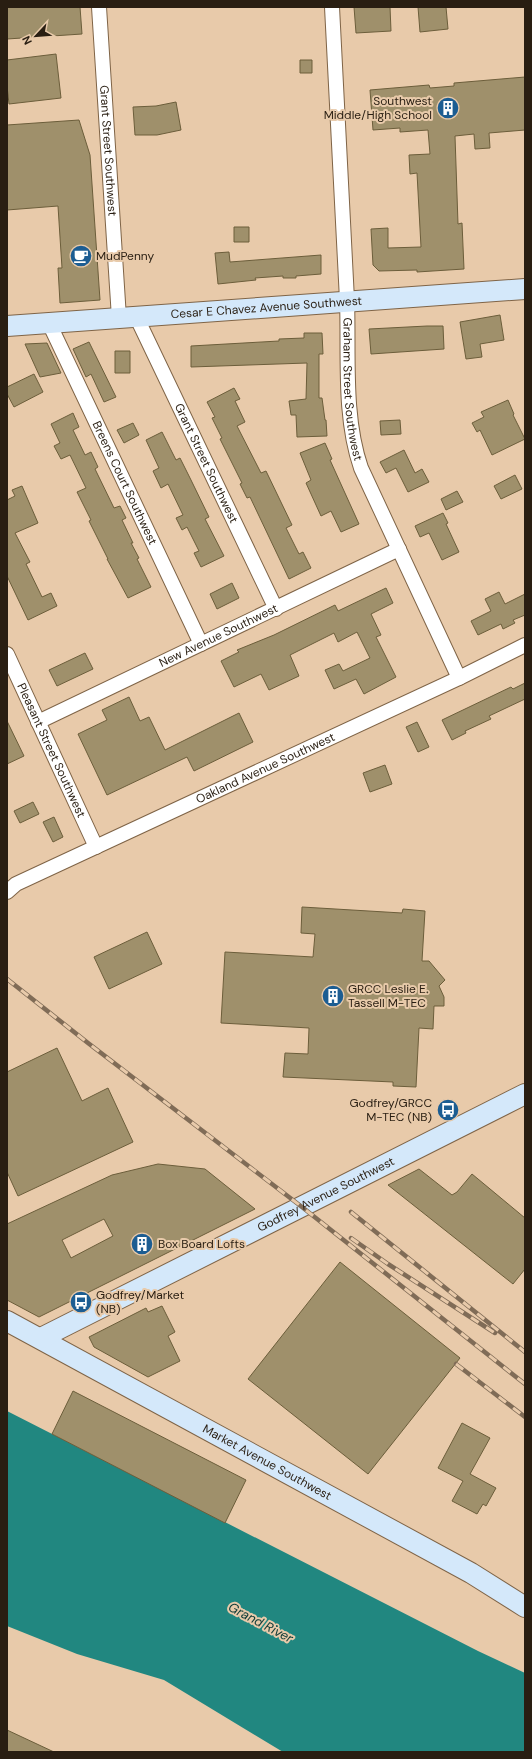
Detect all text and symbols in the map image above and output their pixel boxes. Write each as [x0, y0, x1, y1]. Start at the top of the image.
north arrow [16, 16, 56, 56]
text: N [19, 34, 35, 47]
street label: Grant Street Southwest [96, 85, 120, 217]
place label: Southwest Middle/High School [324, 93, 432, 123]
building icon: Southwest Middle/High School [435, 95, 461, 121]
cafe icon: MudPenny [68, 243, 94, 269]
place label: MudPenny [96, 248, 155, 264]
street label: Cesar E Chavez Avenue Southwest [170, 293, 363, 322]
street label: Graham Street Southwest [339, 317, 366, 463]
street label: Grant Street Southwest [171, 401, 242, 526]
street label: Breens Court Southwest [89, 418, 161, 548]
street label: New Avenue Southwest [156, 600, 281, 671]
street label: Pleasant Street Southwest [13, 680, 89, 820]
street label: Oakland Avenue Southwest [193, 729, 338, 807]
place label: GRCC Leslie E. Tassell M-TEC [348, 981, 428, 1011]
building icon: GRCC Leslie E. Tassell M-TEC [320, 983, 346, 1009]
place label: Godfrey/GRCC M-TEC (NB) [349, 1095, 432, 1125]
bus stop icon: Godfrey/GRCC M-TEC (NB) [435, 1097, 461, 1123]
street label: Godfrey Avenue Southwest [255, 1153, 397, 1236]
building icon: Box Board Lofts [129, 1231, 155, 1257]
place label: Box Board Lofts [158, 1236, 245, 1252]
place label: Godfrey/Market (NB) [96, 1287, 184, 1317]
bus stop icon: Godfrey/Market (NB) [68, 1289, 94, 1315]
street label: Market Avenue Southwest [200, 1421, 335, 1504]
water label: Grand River [225, 1598, 297, 1647]

